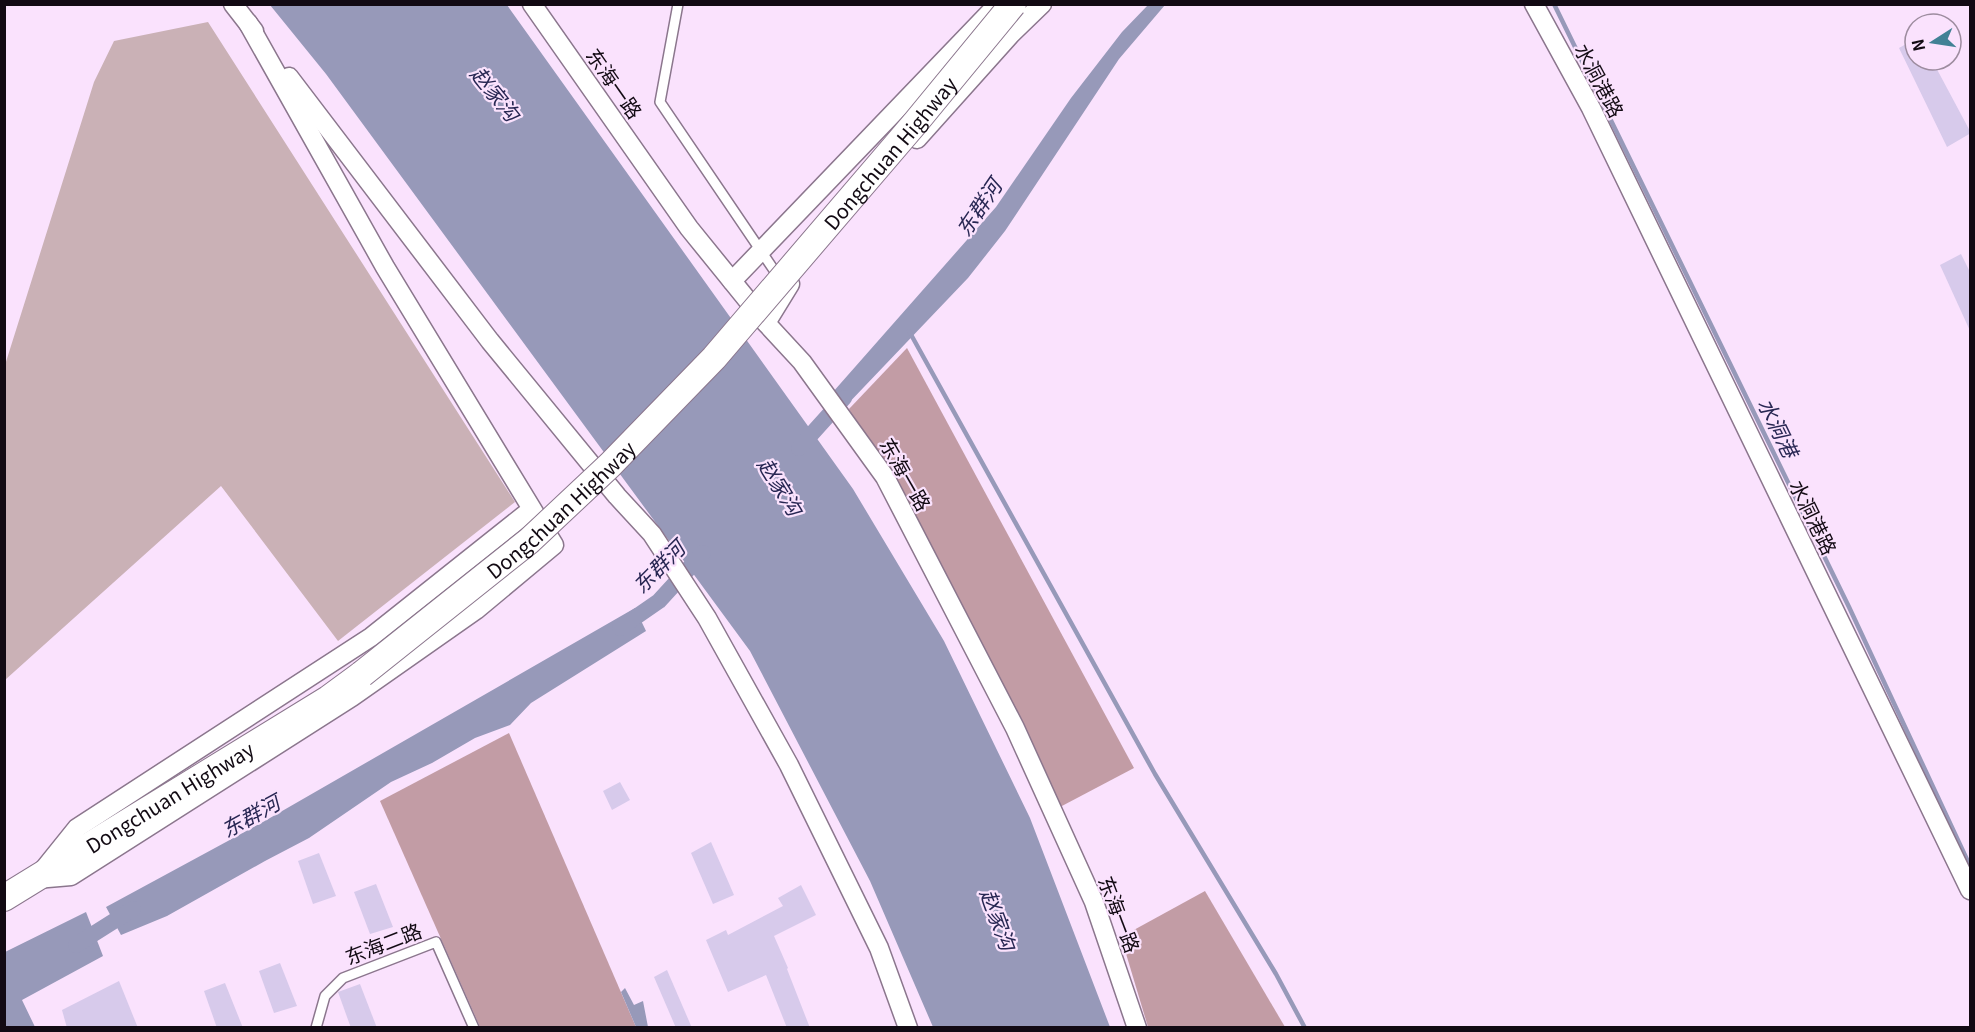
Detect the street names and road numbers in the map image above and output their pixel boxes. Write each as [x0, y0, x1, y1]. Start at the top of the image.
street label: 水洞港路 [1568, 38, 1632, 122]
street label: 东海一路 [580, 42, 650, 124]
street label: Dongchuan Highway [816, 69, 963, 235]
street label: 东海一路 [873, 432, 939, 516]
street label: Dongchuan Highway [480, 433, 641, 585]
street label: 水洞港路 [1783, 475, 1845, 559]
street label: Dongchuan Highway [80, 733, 259, 859]
street label: 东海一路 [1092, 871, 1148, 957]
street label: 东海二路 [340, 915, 426, 971]

